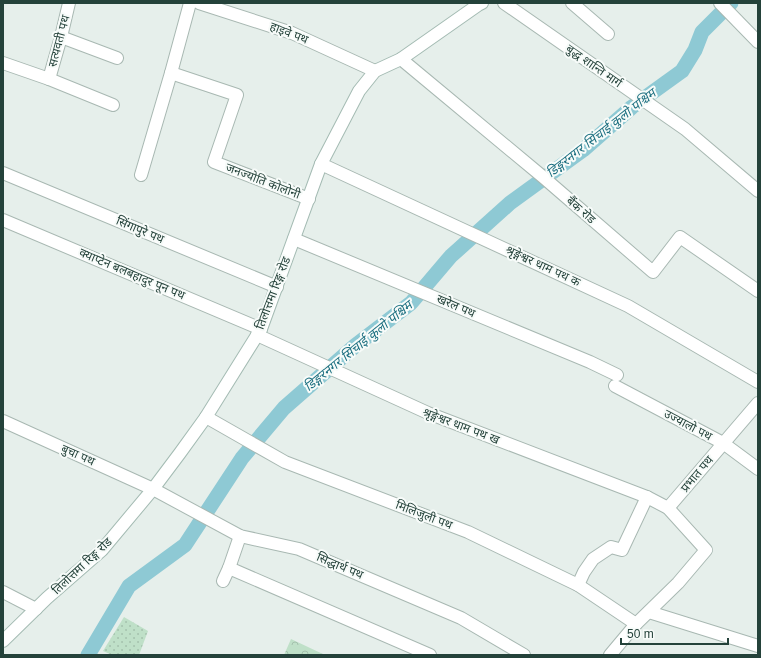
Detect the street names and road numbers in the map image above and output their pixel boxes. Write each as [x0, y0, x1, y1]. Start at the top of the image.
street label: सत्यवती पथ [44, 13, 73, 68]
street label: हाइवे पथ [268, 18, 311, 47]
street label: बुद्ध शान्ति मार्ग [563, 41, 626, 92]
street label: जनज्योति कोलोनी [224, 159, 304, 202]
street label: बैंक रोड [564, 193, 599, 227]
street label: सिंगापुरे पथ [114, 213, 167, 247]
street label: श्रृङ्गेश्वर धाम पथ क [504, 242, 584, 290]
street label: क्याप्टेन बलबहादुर पून पथ [77, 244, 188, 304]
street label: तिलोत्तमा रिङ्ग रोड [252, 254, 293, 331]
street label: खरेल पथ [435, 291, 478, 321]
street label: श्रृङ्गेश्वर धाम पथ ख [421, 404, 502, 447]
street label: उज्यालो पथ [662, 406, 715, 444]
street label: बुचा पथ [59, 441, 97, 470]
street label: प्रभात पथ [678, 453, 716, 495]
street label: मिलिजुली पथ [393, 497, 455, 533]
street label: तिलोत्तमा रिङ्ग रोड [49, 534, 115, 597]
street label: सिद्धार्थ पथ [315, 549, 366, 582]

